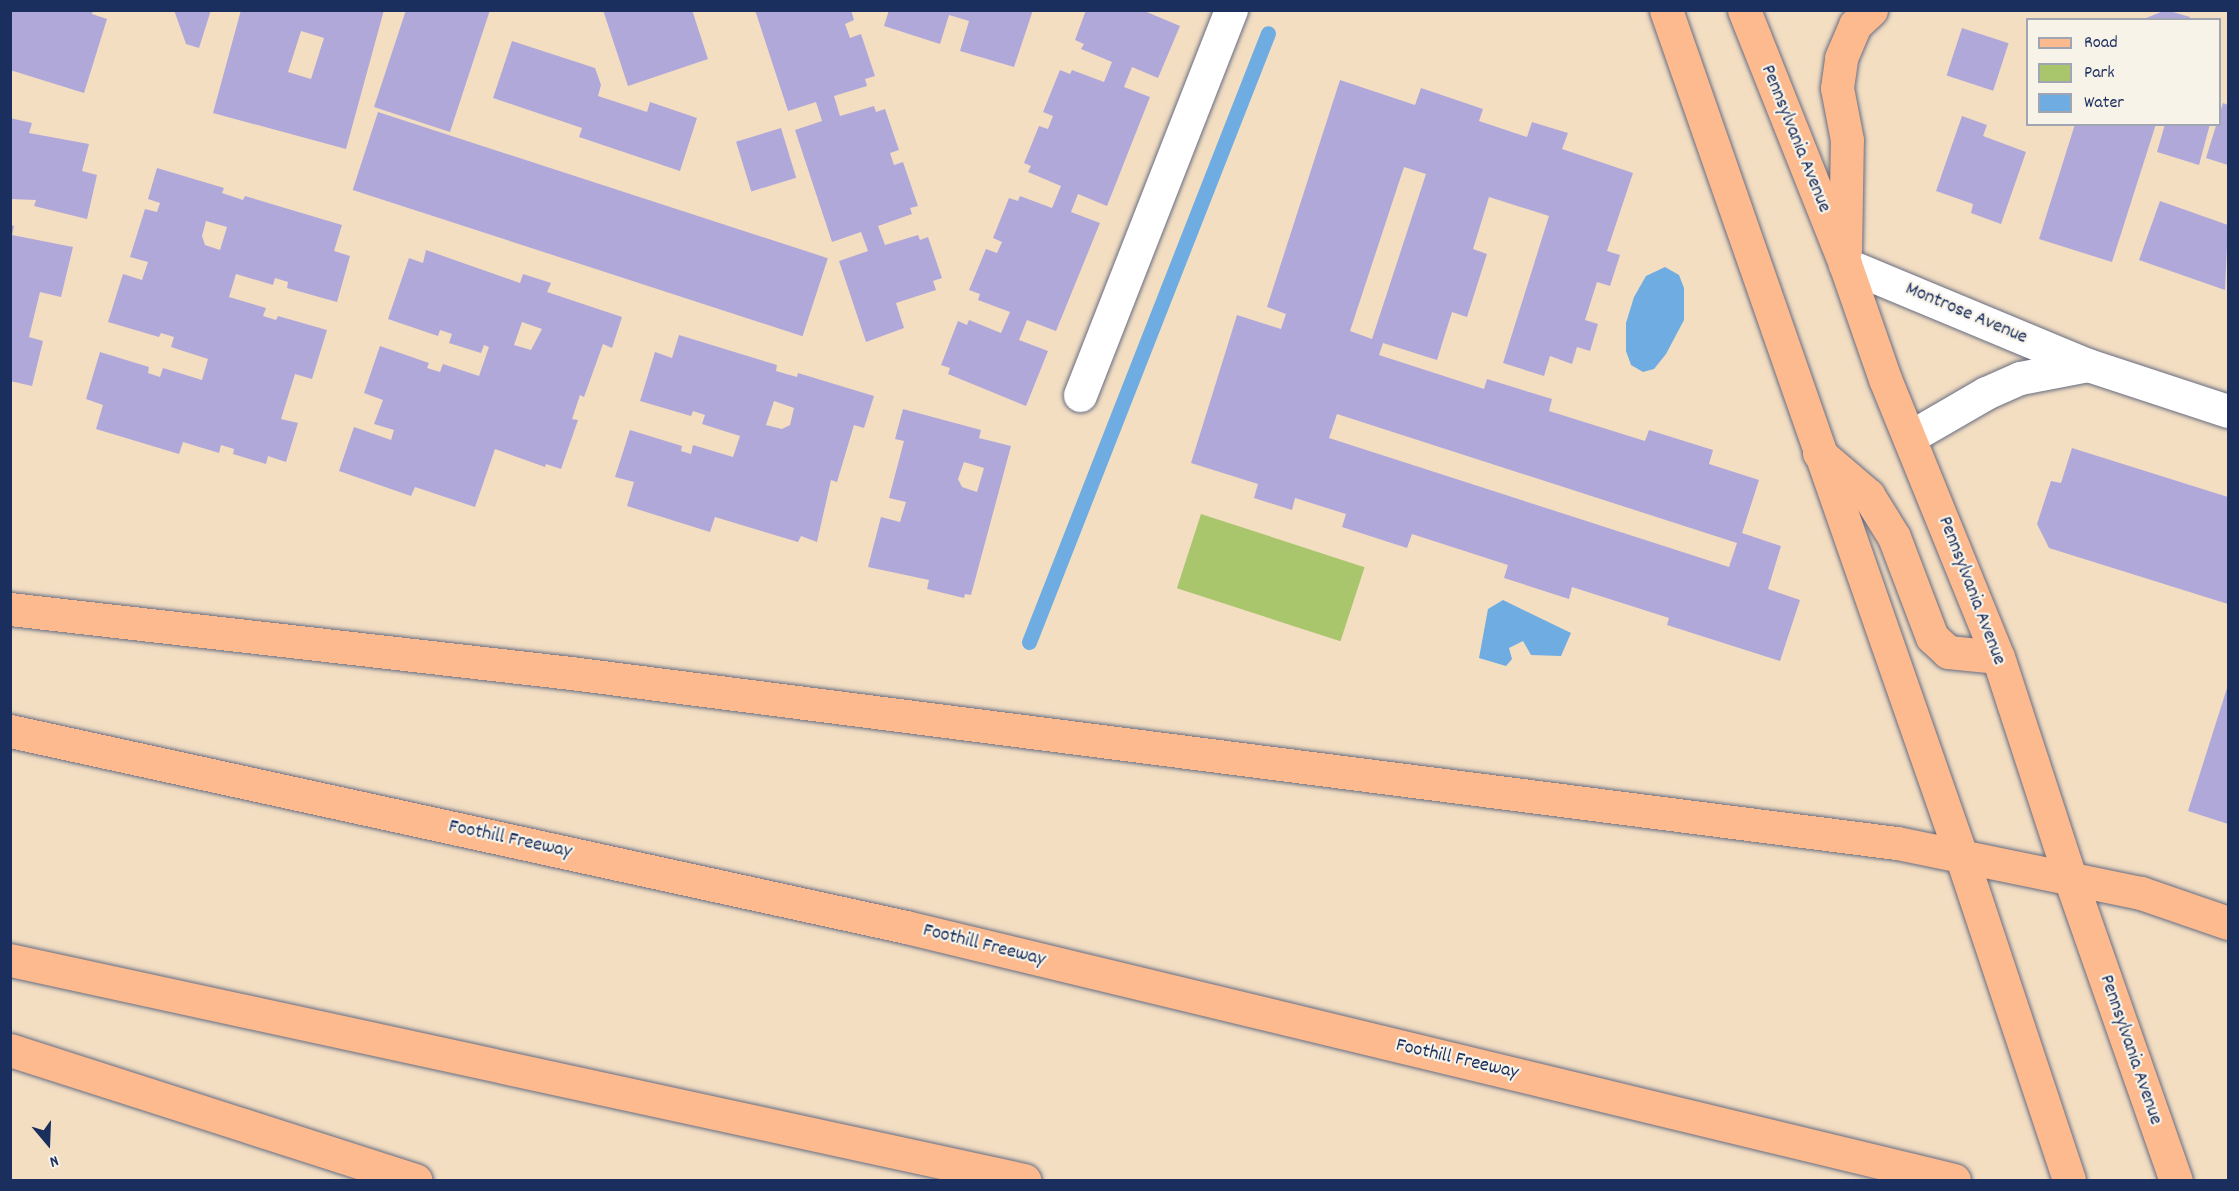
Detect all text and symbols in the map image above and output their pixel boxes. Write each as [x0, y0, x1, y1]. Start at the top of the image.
legend [2026, 18, 2221, 126]
text: Road [2084, 31, 2118, 56]
text: Park [2084, 61, 2115, 86]
street label: Pennsylvania Avenue [1754, 62, 1836, 216]
text: Water [2084, 91, 2124, 116]
street label: Montrose Avenue [1901, 278, 2031, 350]
street label: Pennsylvania Avenue [1932, 513, 2010, 669]
street label: Foothill Freeway [446, 815, 574, 865]
street label: Foothill Freeway [920, 919, 1048, 973]
street label: Pennsylvania Avenue [2093, 972, 2167, 1128]
street label: Foothill Freeway [1393, 1034, 1521, 1086]
north arrow [18, 1113, 78, 1173]
text: N [47, 1148, 62, 1173]

